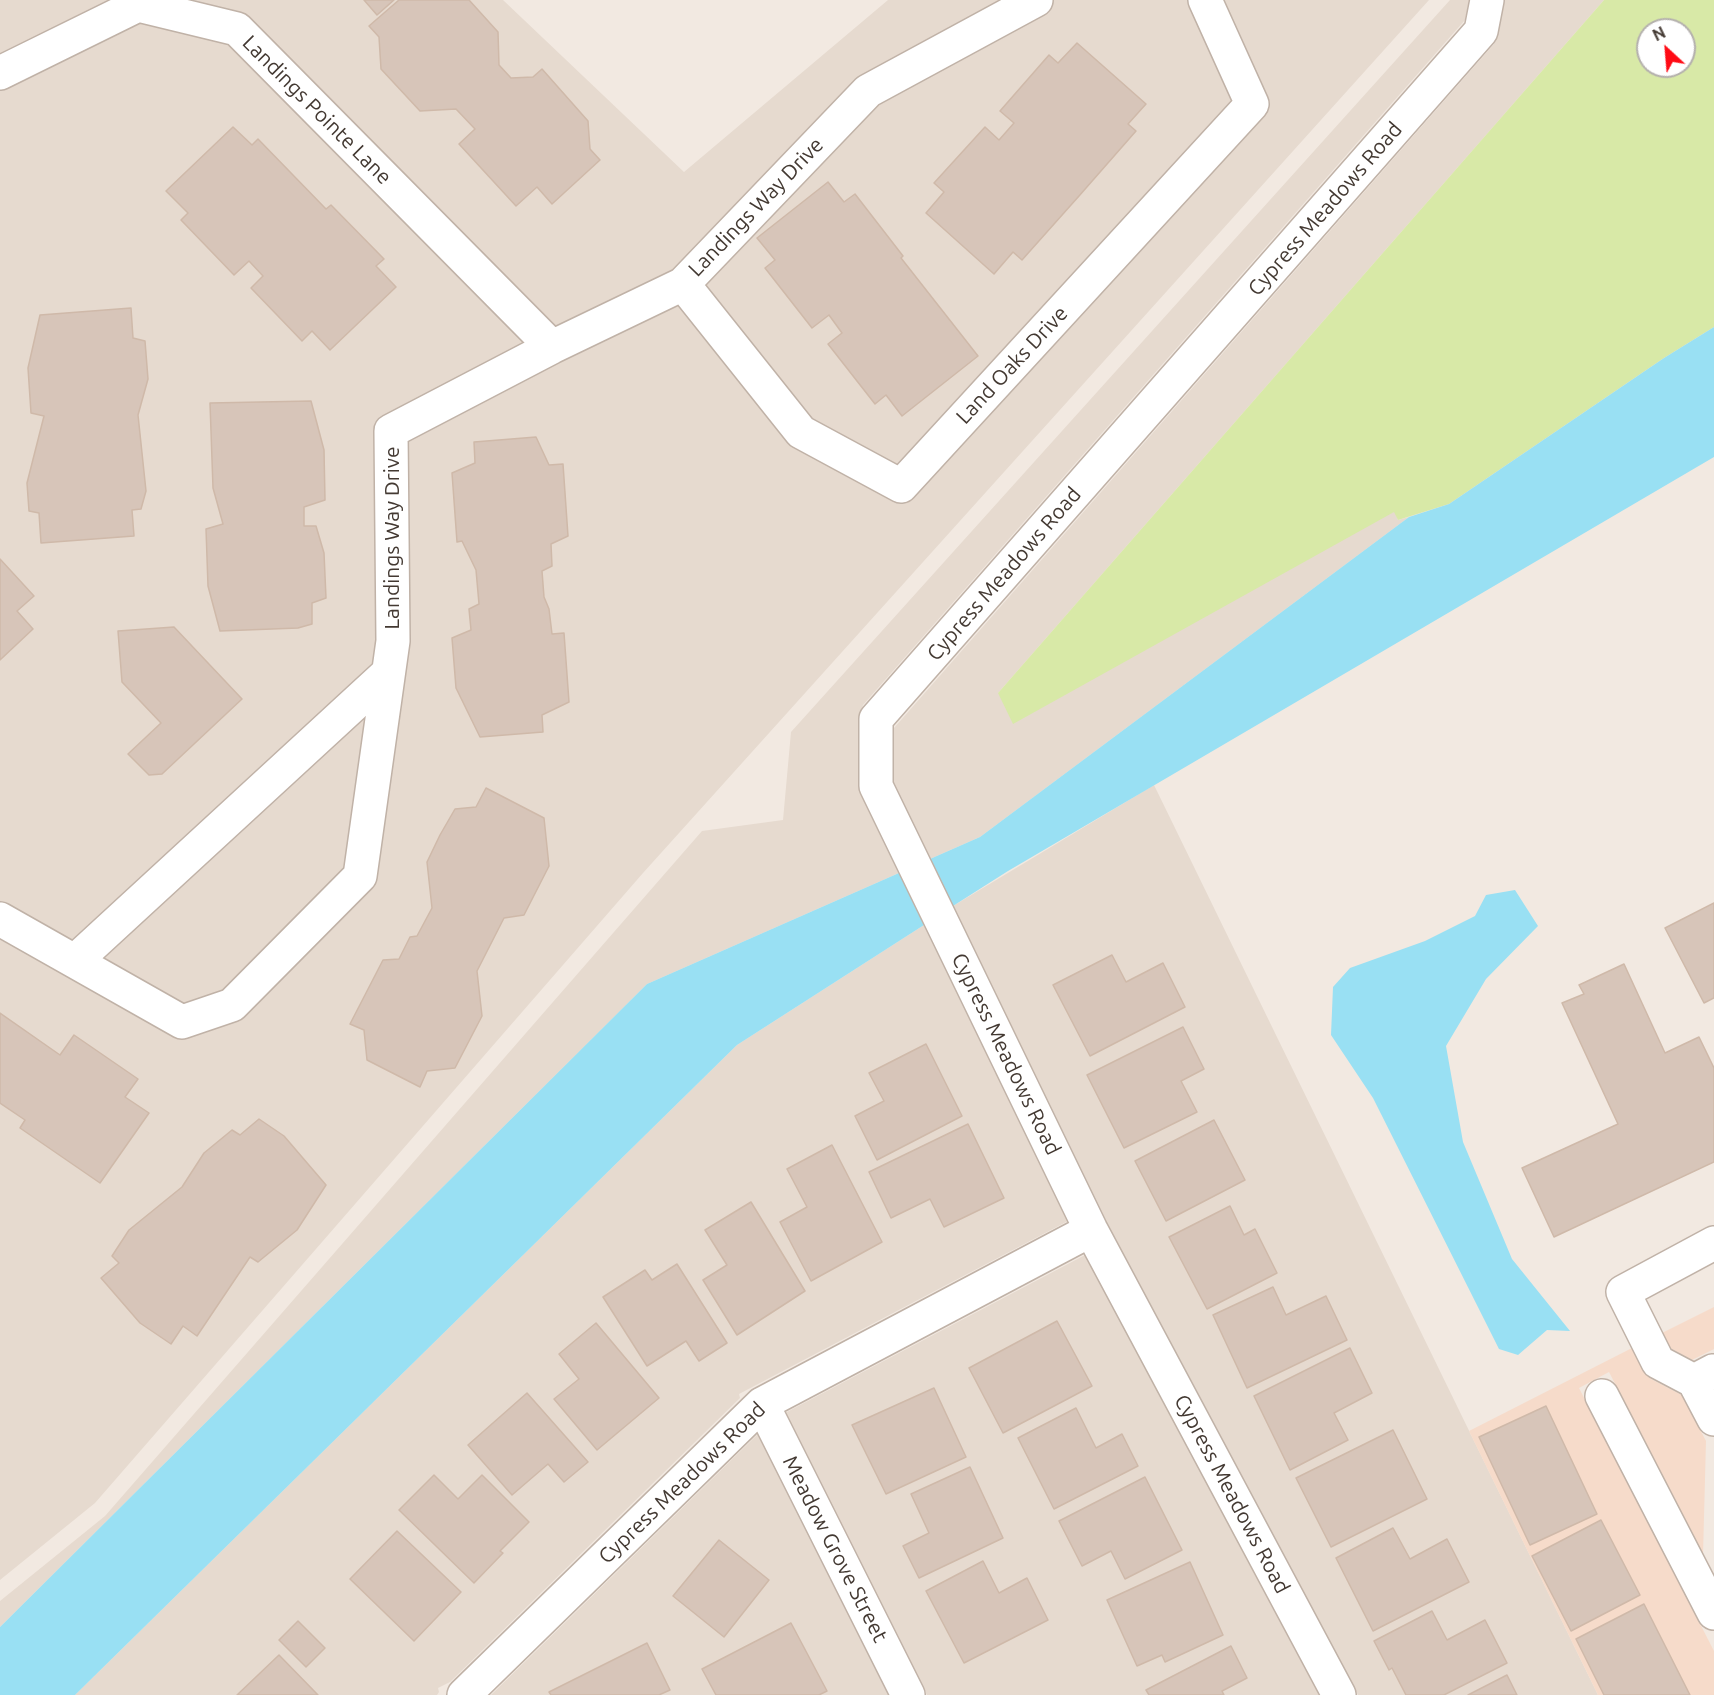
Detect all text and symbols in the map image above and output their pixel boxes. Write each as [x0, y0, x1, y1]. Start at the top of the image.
north arrow [1636, 18, 1696, 78]
text: N [1650, 23, 1668, 44]
street label: Landings Pointe Lane [237, 30, 397, 190]
street label: Cypress Meadows Road [1243, 117, 1407, 301]
street label: Landings Way Drive [683, 132, 829, 282]
street label: Land Oaks Drive [951, 301, 1073, 429]
street label: Landings Way Drive [379, 446, 405, 630]
street label: Cypress Meadows Road [922, 482, 1086, 666]
street label: Cypress Meadows Road [946, 949, 1066, 1159]
street label: Cypress Meadows Road [1169, 1390, 1295, 1598]
street label: Cypress Meadows Road [594, 1397, 770, 1569]
street label: Meadow Grove Street [777, 1452, 893, 1646]

